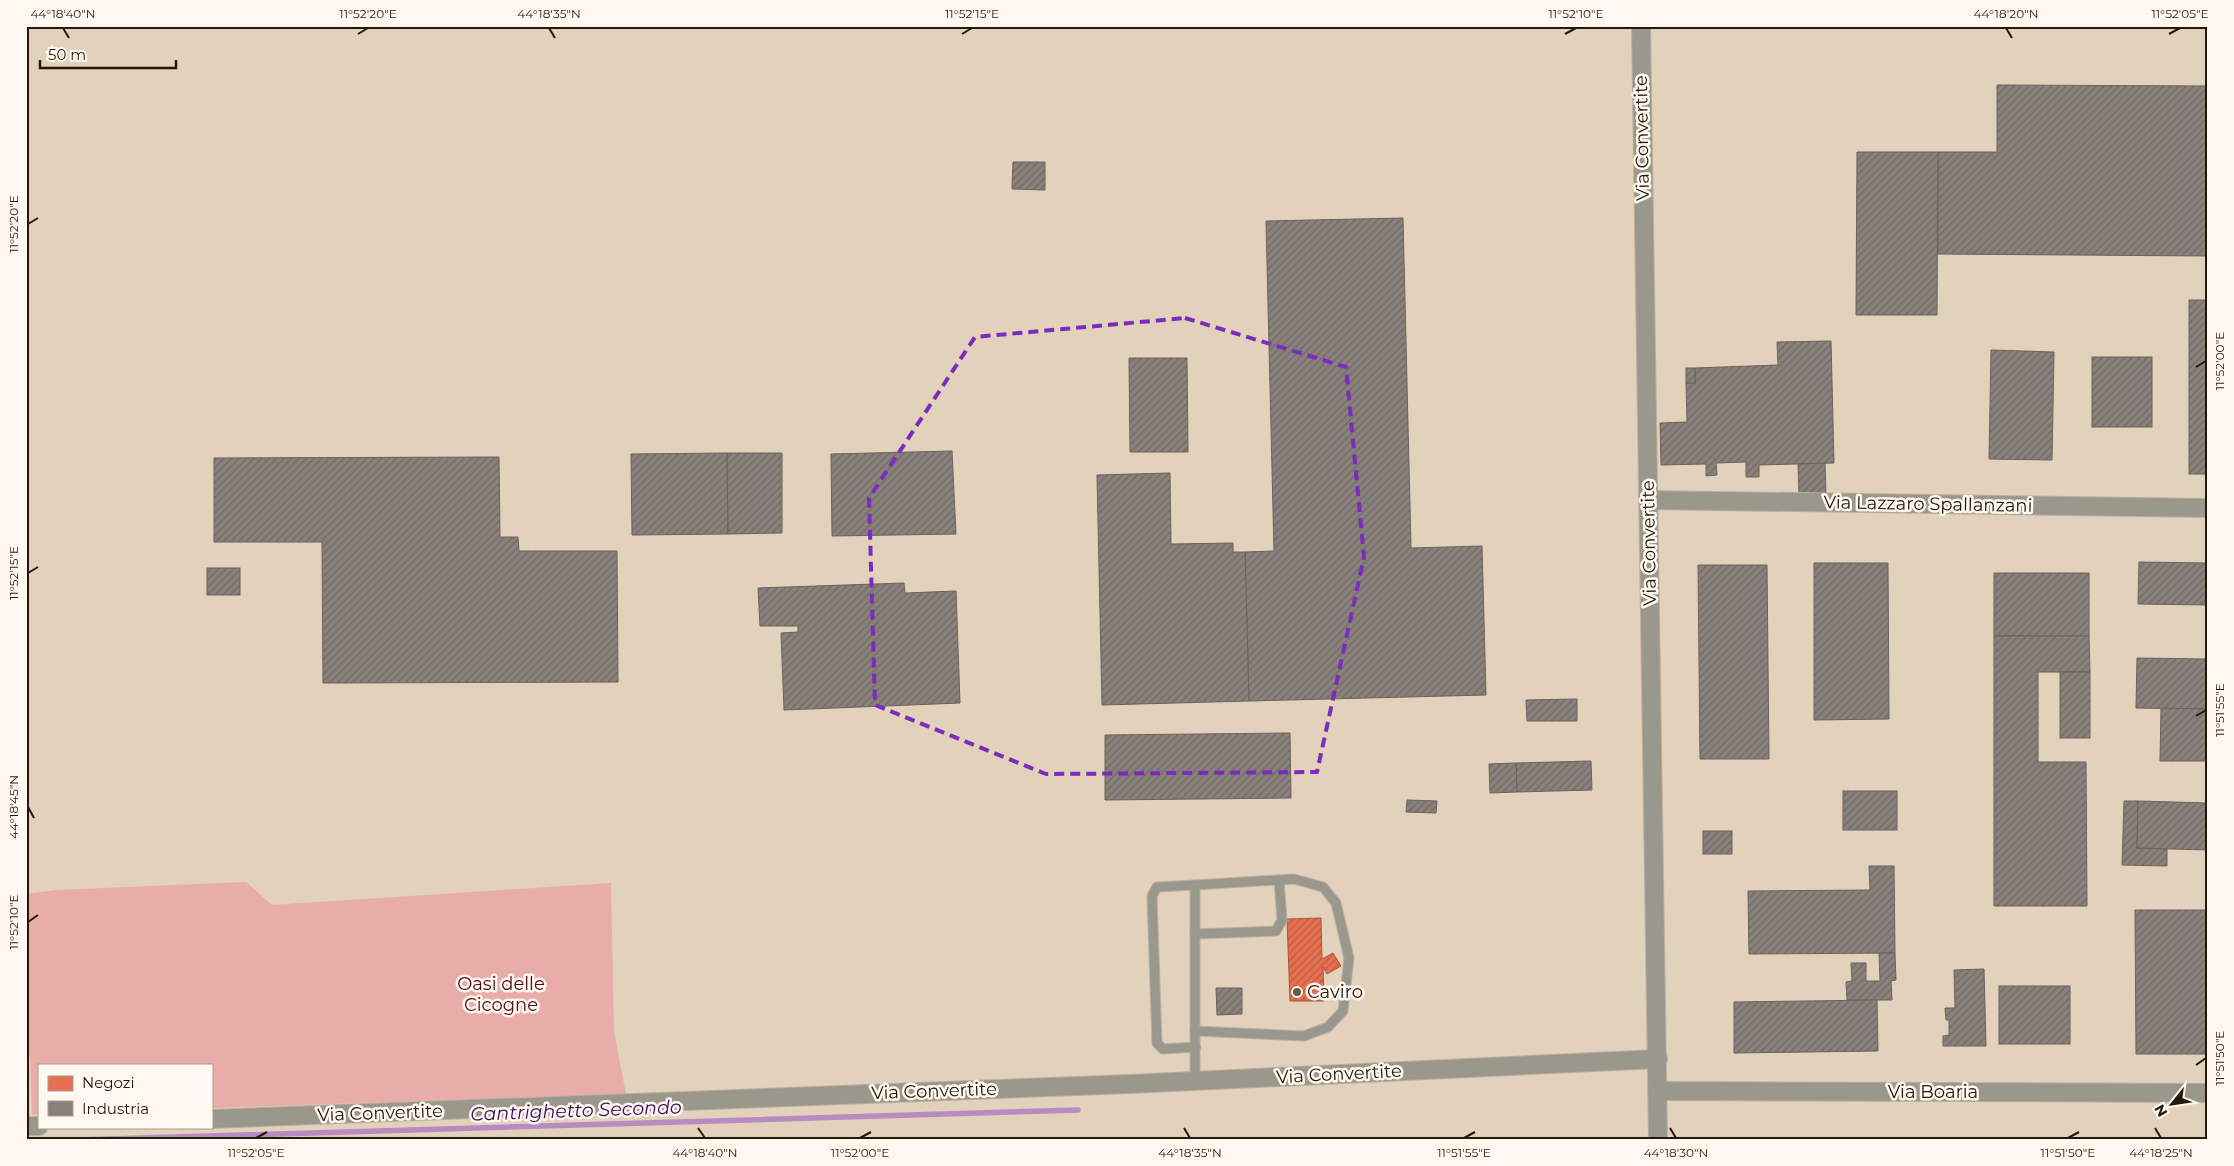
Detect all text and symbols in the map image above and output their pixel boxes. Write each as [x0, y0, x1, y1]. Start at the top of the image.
text: 44°18'40"N [30, 6, 96, 21]
text: 11°52'20"E [339, 6, 397, 21]
text: 44°18'35"N [517, 6, 581, 21]
text: 11°52'15"E [945, 6, 999, 21]
text: 11°52'10"E [1548, 6, 1604, 21]
text: 44°18'20"N [1974, 6, 2038, 21]
text: 11°52'05"E [2151, 6, 2209, 21]
scale bar [40, 38, 176, 70]
text: 50 m [48, 45, 86, 64]
street label: Via Convertite [1630, 75, 1654, 201]
text: 11°52'20"E [6, 195, 21, 253]
text: 11°52'00"E [2212, 332, 2227, 390]
street label: Via Convertite [1637, 480, 1661, 606]
street label: Via Lazzaro Spallanzani [1823, 491, 2033, 517]
text: 11°52'15"E [6, 546, 21, 600]
text: 11°51'55"E [2212, 683, 2227, 737]
text: 44°18'45"N [6, 775, 21, 839]
text: 11°52'10"E [6, 894, 21, 950]
park label: Oasi delle Cicogne [457, 973, 545, 1016]
place label: Caviro [1307, 981, 1363, 1003]
marker: Caviro [1291, 986, 1303, 998]
text: 11°51'50"E [2212, 1031, 2227, 1085]
street label: Via Convertite [1276, 1060, 1402, 1088]
legend [38, 1064, 212, 1128]
text: Negozi [82, 1073, 135, 1092]
street label: Via Convertite [871, 1078, 997, 1104]
north arrow [2146, 1078, 2196, 1128]
street label: Via Boaria [1888, 1081, 1978, 1103]
water label: Cantrighetto Secondo [470, 1095, 682, 1126]
text: Industria [82, 1099, 149, 1118]
street label: Via Convertite [317, 1100, 443, 1126]
text: N [2150, 1101, 2171, 1120]
text: 11°52'05"E [227, 1145, 285, 1160]
text: 44°18'40"N [672, 1145, 738, 1160]
text: 11°52'00"E [831, 1145, 889, 1160]
text: 44°18'35"N [1158, 1145, 1222, 1160]
text: 11°51'55"E [1437, 1145, 1491, 1160]
text: 44°18'30"N [1644, 1145, 1708, 1160]
text: 11°51'50"E [2041, 1145, 2095, 1160]
text: 44°18'25"N [2129, 1145, 2193, 1160]

